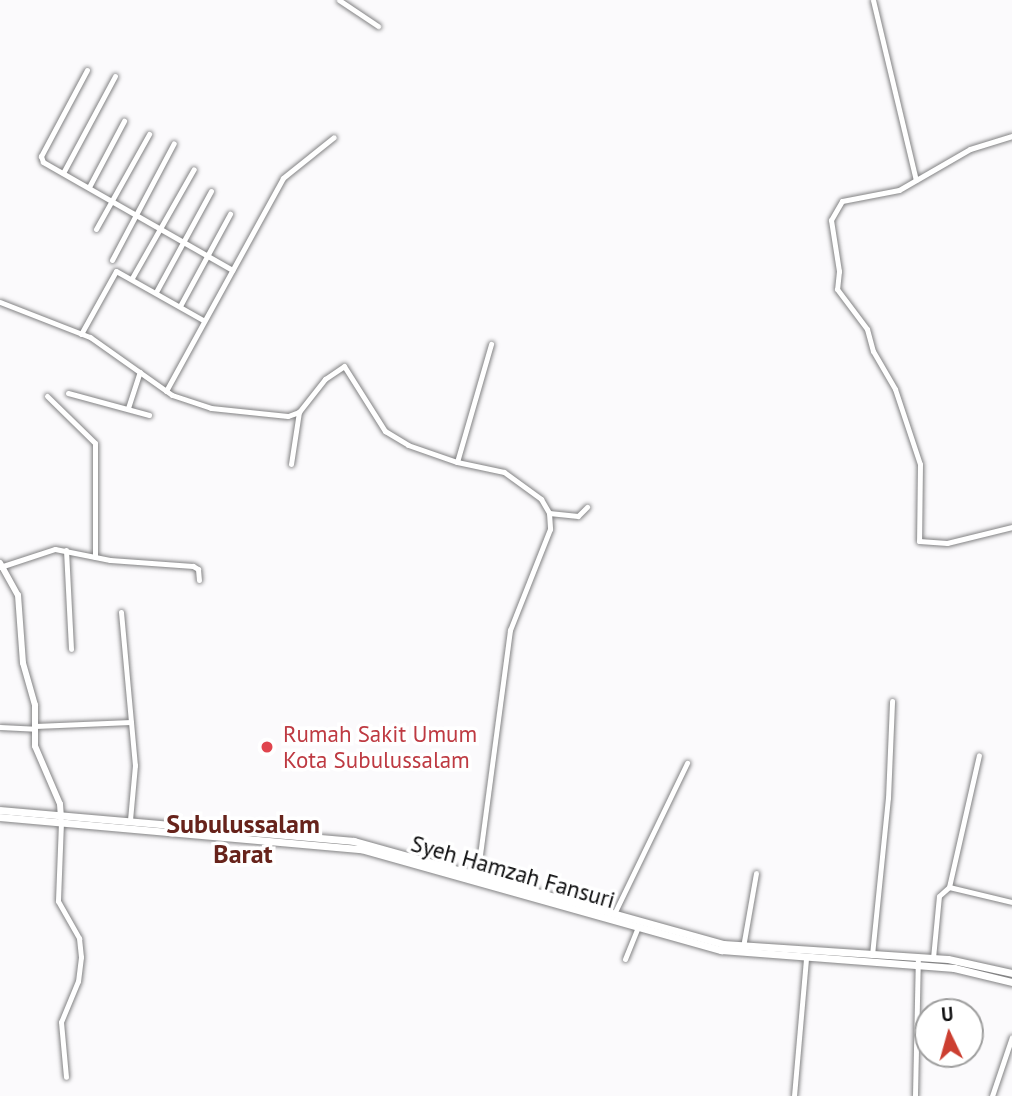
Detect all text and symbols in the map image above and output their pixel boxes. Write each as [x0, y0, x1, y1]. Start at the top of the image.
place label: Rumah Sakit Umum Kota Subulussalam [283, 720, 477, 774]
marker: Rumah Sakit Umum Kota Subulussalam [257, 737, 277, 757]
district label: Subulussalam Barat [166, 808, 320, 870]
street label: Syeh Hamzah Fansuri [408, 830, 618, 914]
north arrow [914, 998, 984, 1068]
text: U [940, 1002, 954, 1027]

